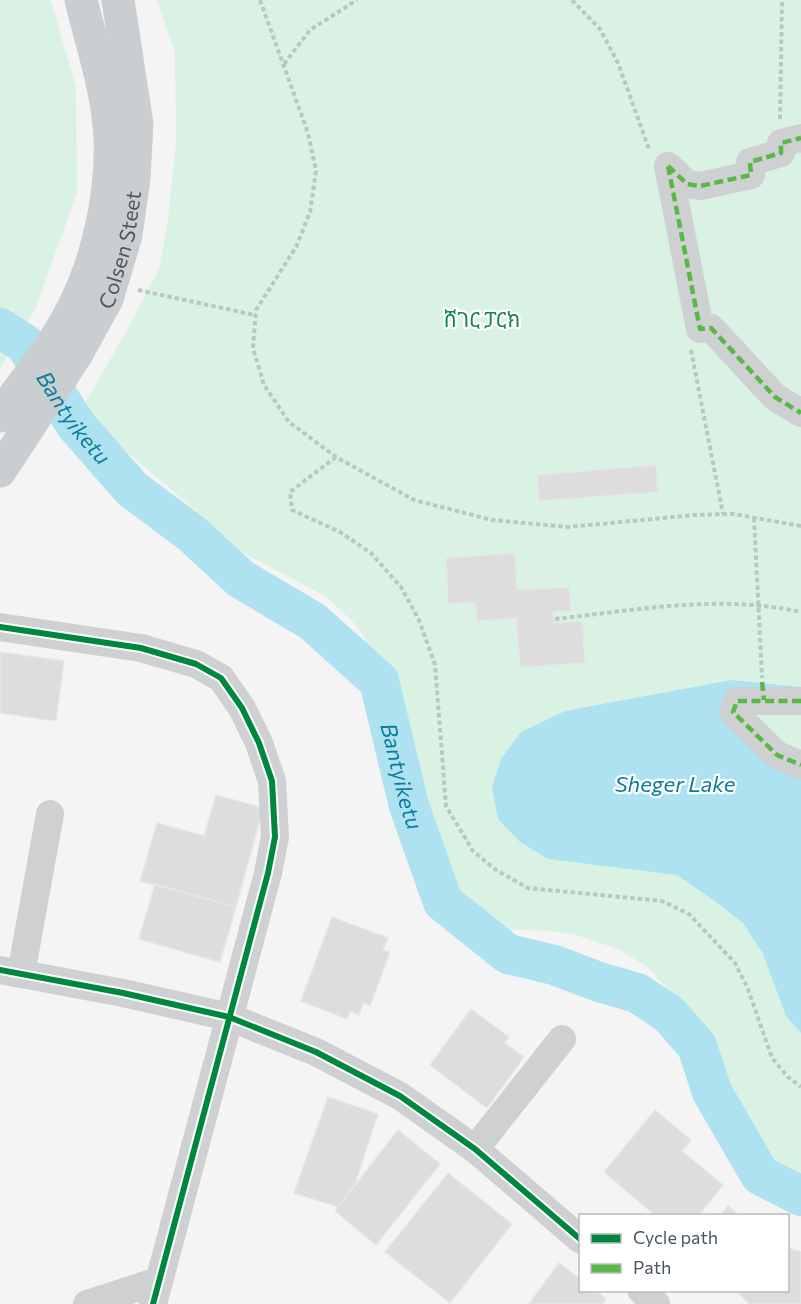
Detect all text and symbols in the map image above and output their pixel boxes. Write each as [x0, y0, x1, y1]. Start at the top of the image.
street label: Colsen Steet [92, 189, 145, 313]
park label: ሸገር ፓርክ [444, 306, 520, 331]
water label: Bantyiketu [32, 366, 117, 469]
water label: Bantyiketu [376, 720, 430, 833]
water label: Sheger Lake [615, 770, 736, 797]
legend [579, 1214, 789, 1292]
text: Cycle path [633, 1226, 718, 1248]
text: Path [633, 1256, 671, 1278]

